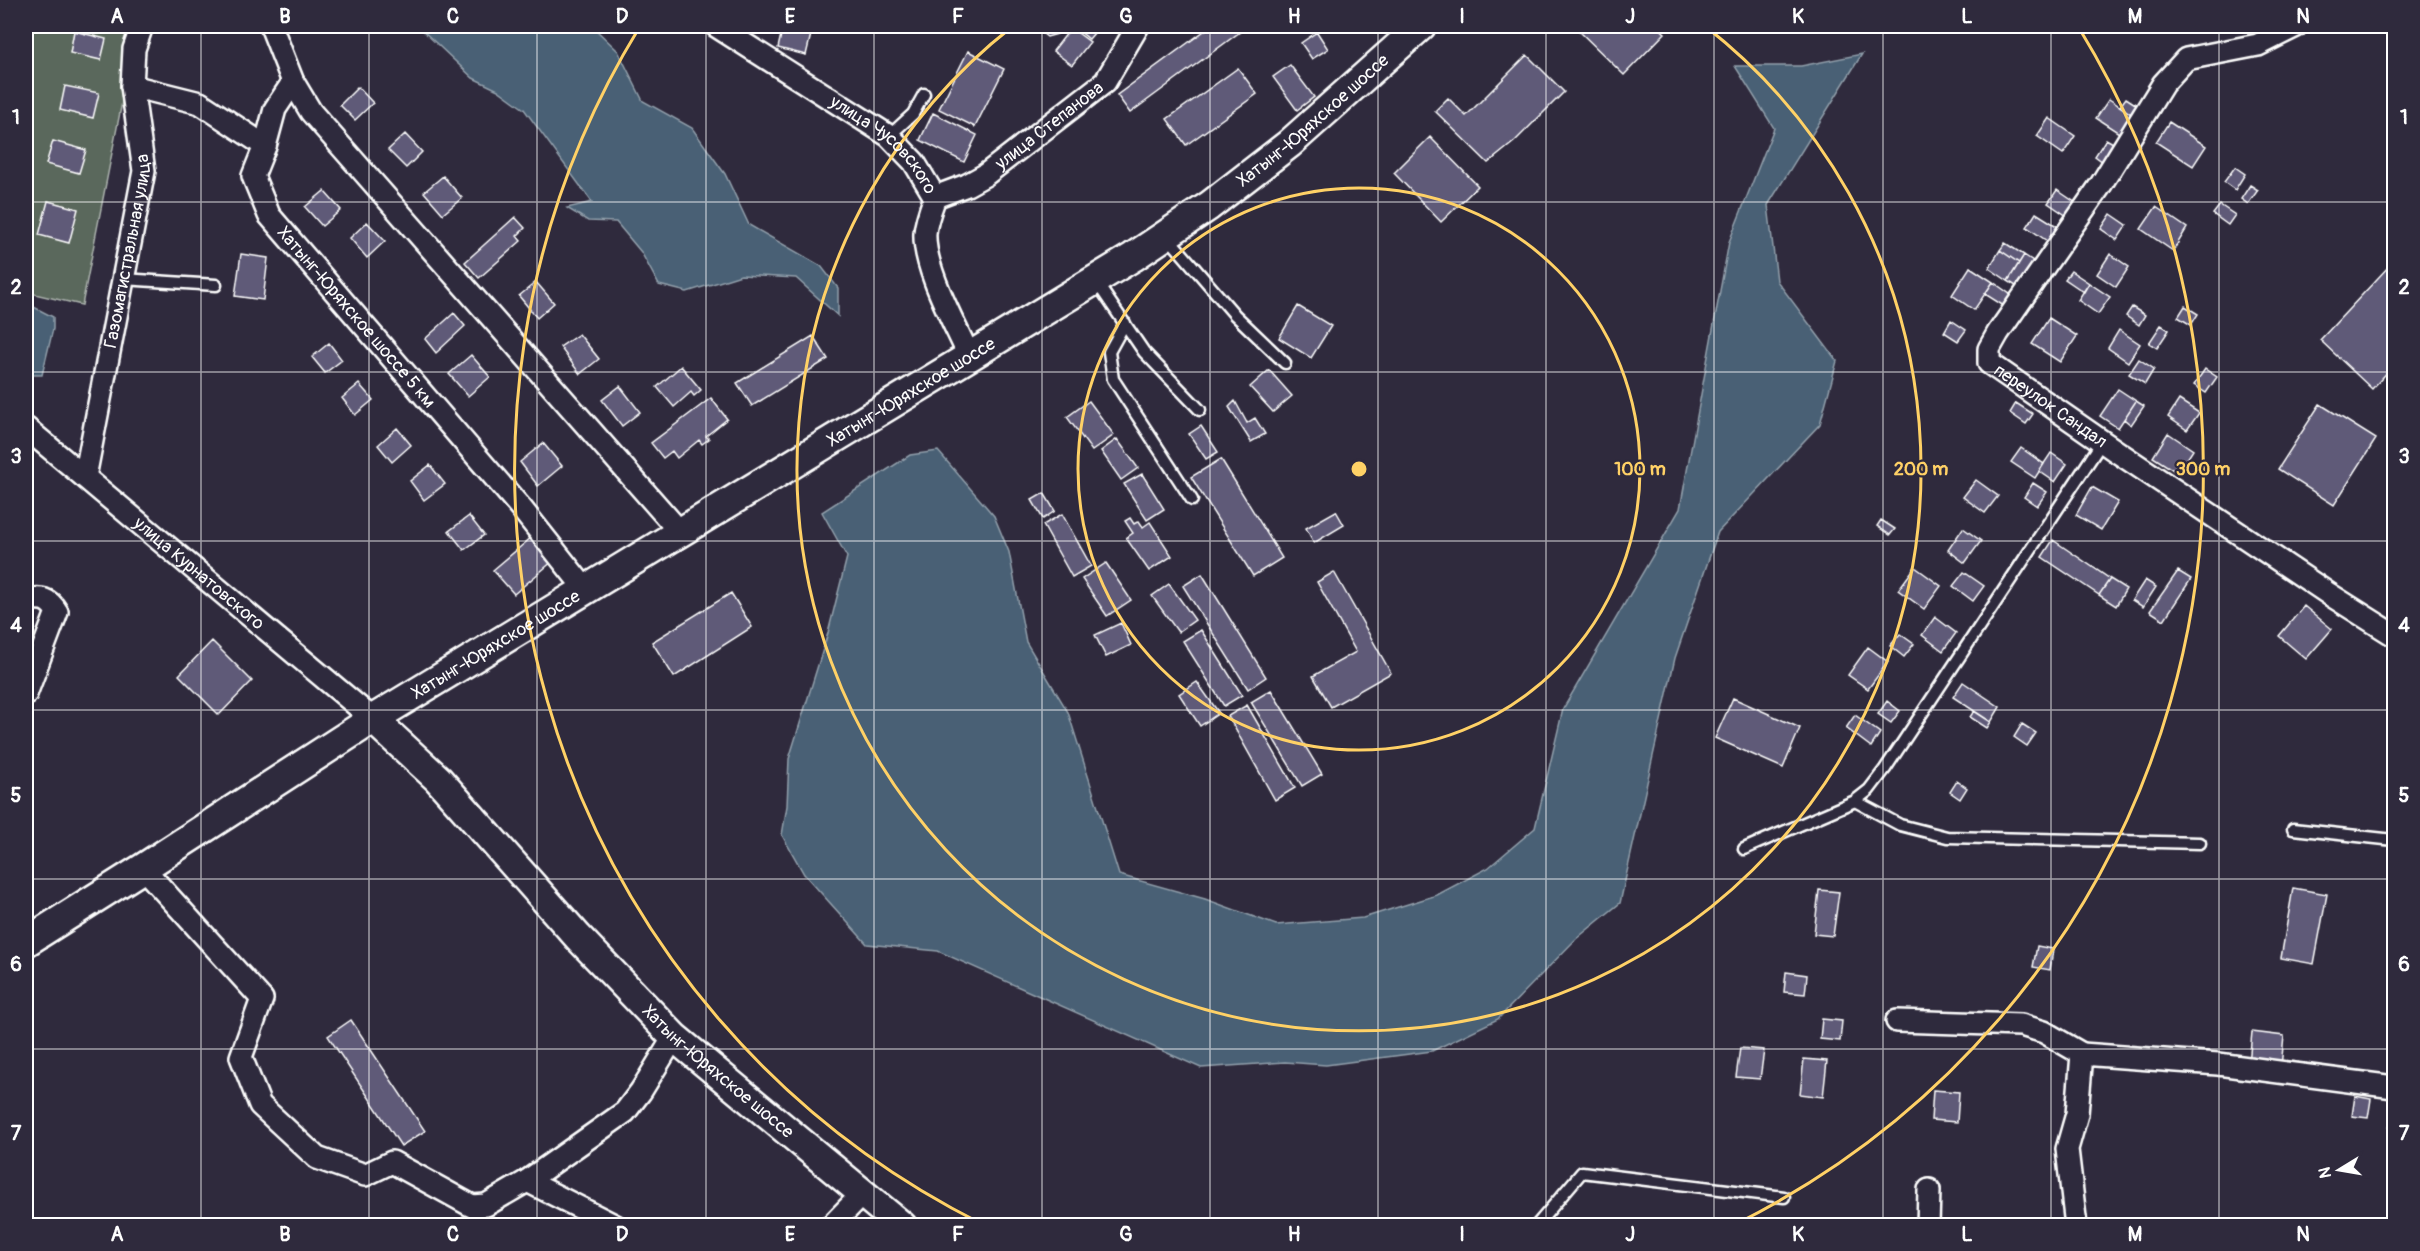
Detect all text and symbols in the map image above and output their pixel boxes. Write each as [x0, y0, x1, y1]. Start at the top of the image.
text: A [111, 4, 124, 29]
text: B [279, 4, 291, 29]
text: C [447, 4, 459, 29]
text: D [616, 4, 629, 29]
text: E [785, 4, 796, 29]
text: F [952, 4, 964, 29]
text: G [1119, 4, 1133, 29]
text: H [1288, 4, 1301, 29]
text: I [1459, 4, 1465, 29]
text: J [1625, 4, 1635, 29]
text: K [1792, 4, 1804, 29]
text: L [1961, 4, 1973, 29]
text: M [2128, 4, 2142, 29]
text: N [2296, 4, 2310, 29]
street label: Хатынг-Юряхское шоссе [1232, 49, 1394, 192]
street label: улица Степанова [990, 76, 1108, 175]
street label: улица Чусовского [825, 90, 942, 199]
text: 1 [12, 105, 20, 130]
text: 1 [2400, 105, 2408, 130]
street label: Газомагистральная улица [99, 153, 156, 350]
street label: Хатынг-Юряхское шоссе 5 км [272, 221, 441, 412]
text: 2 [10, 275, 22, 300]
text: 2 [2398, 275, 2410, 300]
street label: Хатынг-Юряхское шоссе [822, 332, 1000, 452]
street label: переулок Сандал [1990, 359, 2112, 453]
text: 3 [10, 444, 22, 469]
text: 3 [2398, 444, 2410, 469]
text: 100 m [1614, 458, 1666, 481]
text: 200 m [1894, 458, 1948, 481]
text: 300 m [2176, 458, 2230, 481]
centre of rings [1349, 459, 1369, 479]
street label: улица Курнатовского [128, 511, 270, 635]
street label: Хатынг-Юряхское шоссе [407, 584, 584, 705]
text: 4 [10, 613, 22, 638]
text: 4 [2398, 613, 2410, 638]
text: 5 [11, 783, 22, 808]
text: 5 [2399, 783, 2410, 808]
text: 6 [10, 952, 22, 977]
text: 6 [2398, 952, 2410, 977]
street label: Хатынг-Юряхское шоссе [637, 1000, 799, 1143]
text: 7 [11, 1121, 22, 1146]
text: 7 [2399, 1121, 2410, 1146]
north arrow [2309, 1140, 2369, 1200]
text: N [2314, 1165, 2336, 1180]
text: A [111, 1222, 124, 1247]
text: B [279, 1222, 291, 1247]
text: C [447, 1222, 459, 1247]
text: D [616, 1222, 629, 1247]
text: E [785, 1222, 796, 1247]
text: F [952, 1222, 964, 1247]
text: G [1119, 1222, 1133, 1247]
text: H [1288, 1222, 1301, 1247]
text: I [1459, 1222, 1465, 1247]
text: J [1625, 1222, 1635, 1247]
text: K [1792, 1222, 1804, 1247]
text: L [1961, 1222, 1973, 1247]
text: M [2128, 1222, 2142, 1247]
text: N [2296, 1222, 2310, 1247]

